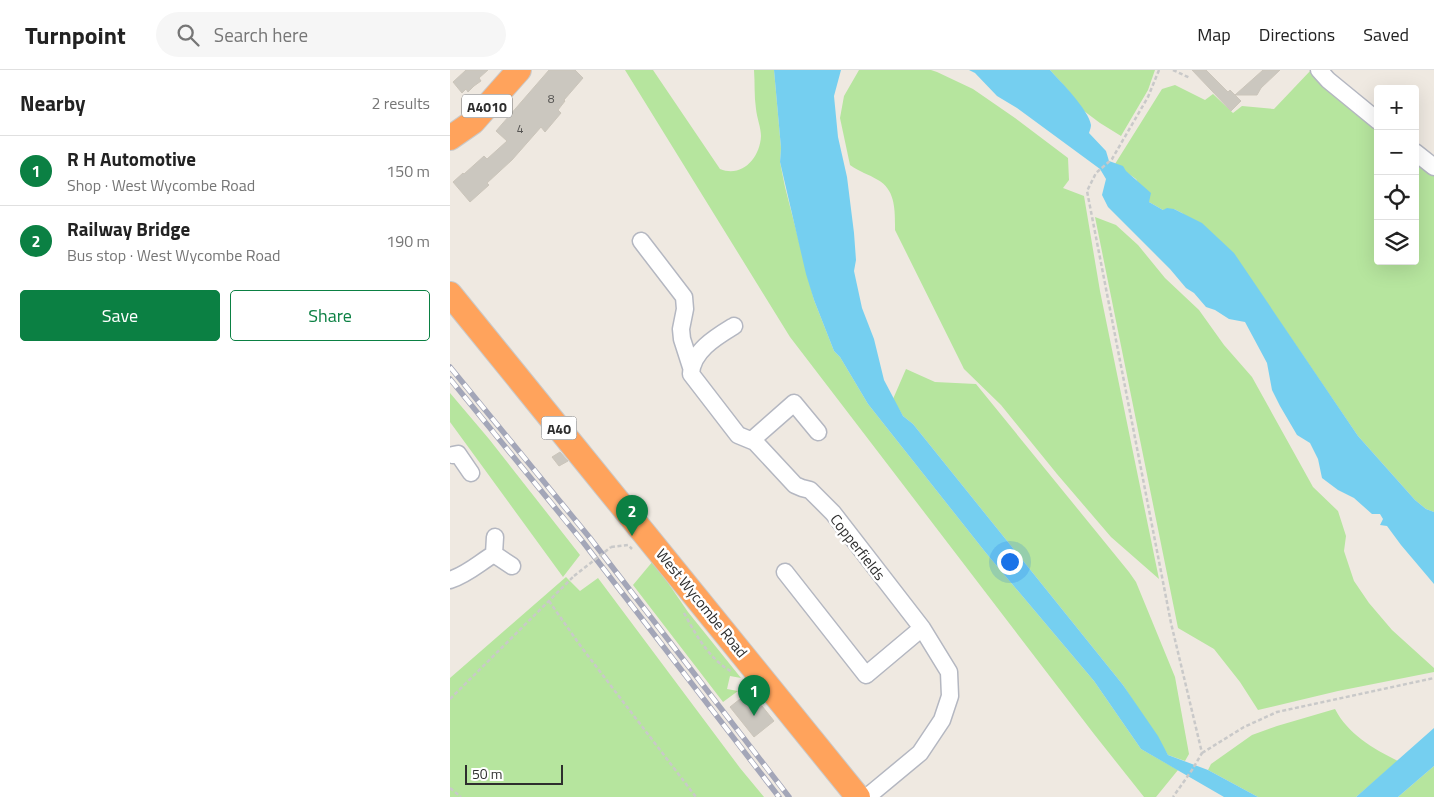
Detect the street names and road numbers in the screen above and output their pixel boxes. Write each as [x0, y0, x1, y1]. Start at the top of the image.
road number: A4010 [462, 94, 512, 118]
road number: A40 [542, 416, 576, 439]
street label: Copperfields [825, 509, 891, 585]
street label: West Wycombe Road [651, 543, 753, 663]

